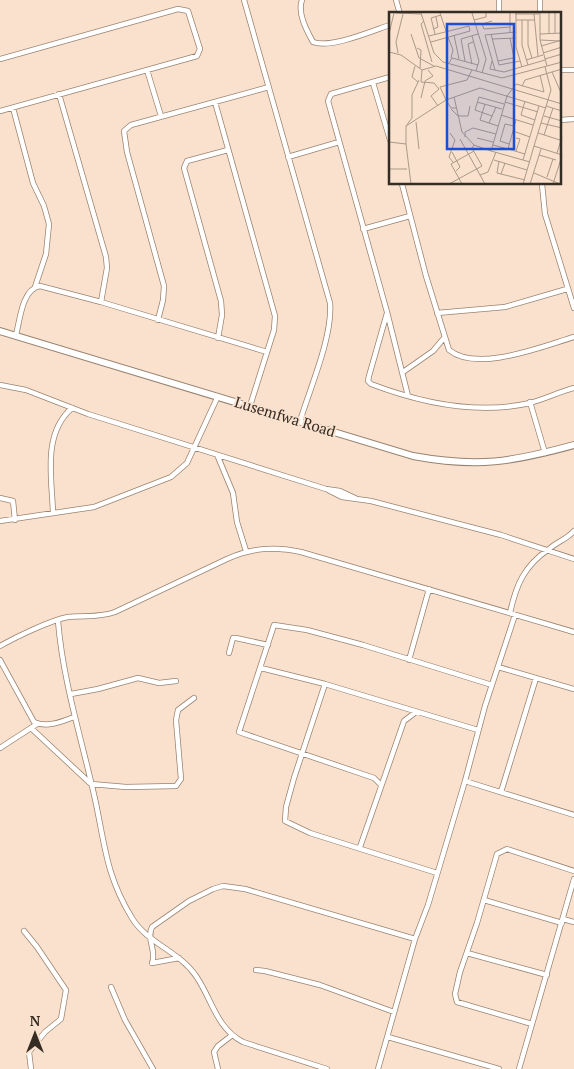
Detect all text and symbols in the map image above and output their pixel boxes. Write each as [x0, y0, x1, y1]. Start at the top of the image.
inset map [389, 12, 562, 185]
street label: Lusemfwa Road [232, 391, 338, 441]
north arrow [10, 1009, 60, 1059]
text: N [30, 1011, 41, 1030]

